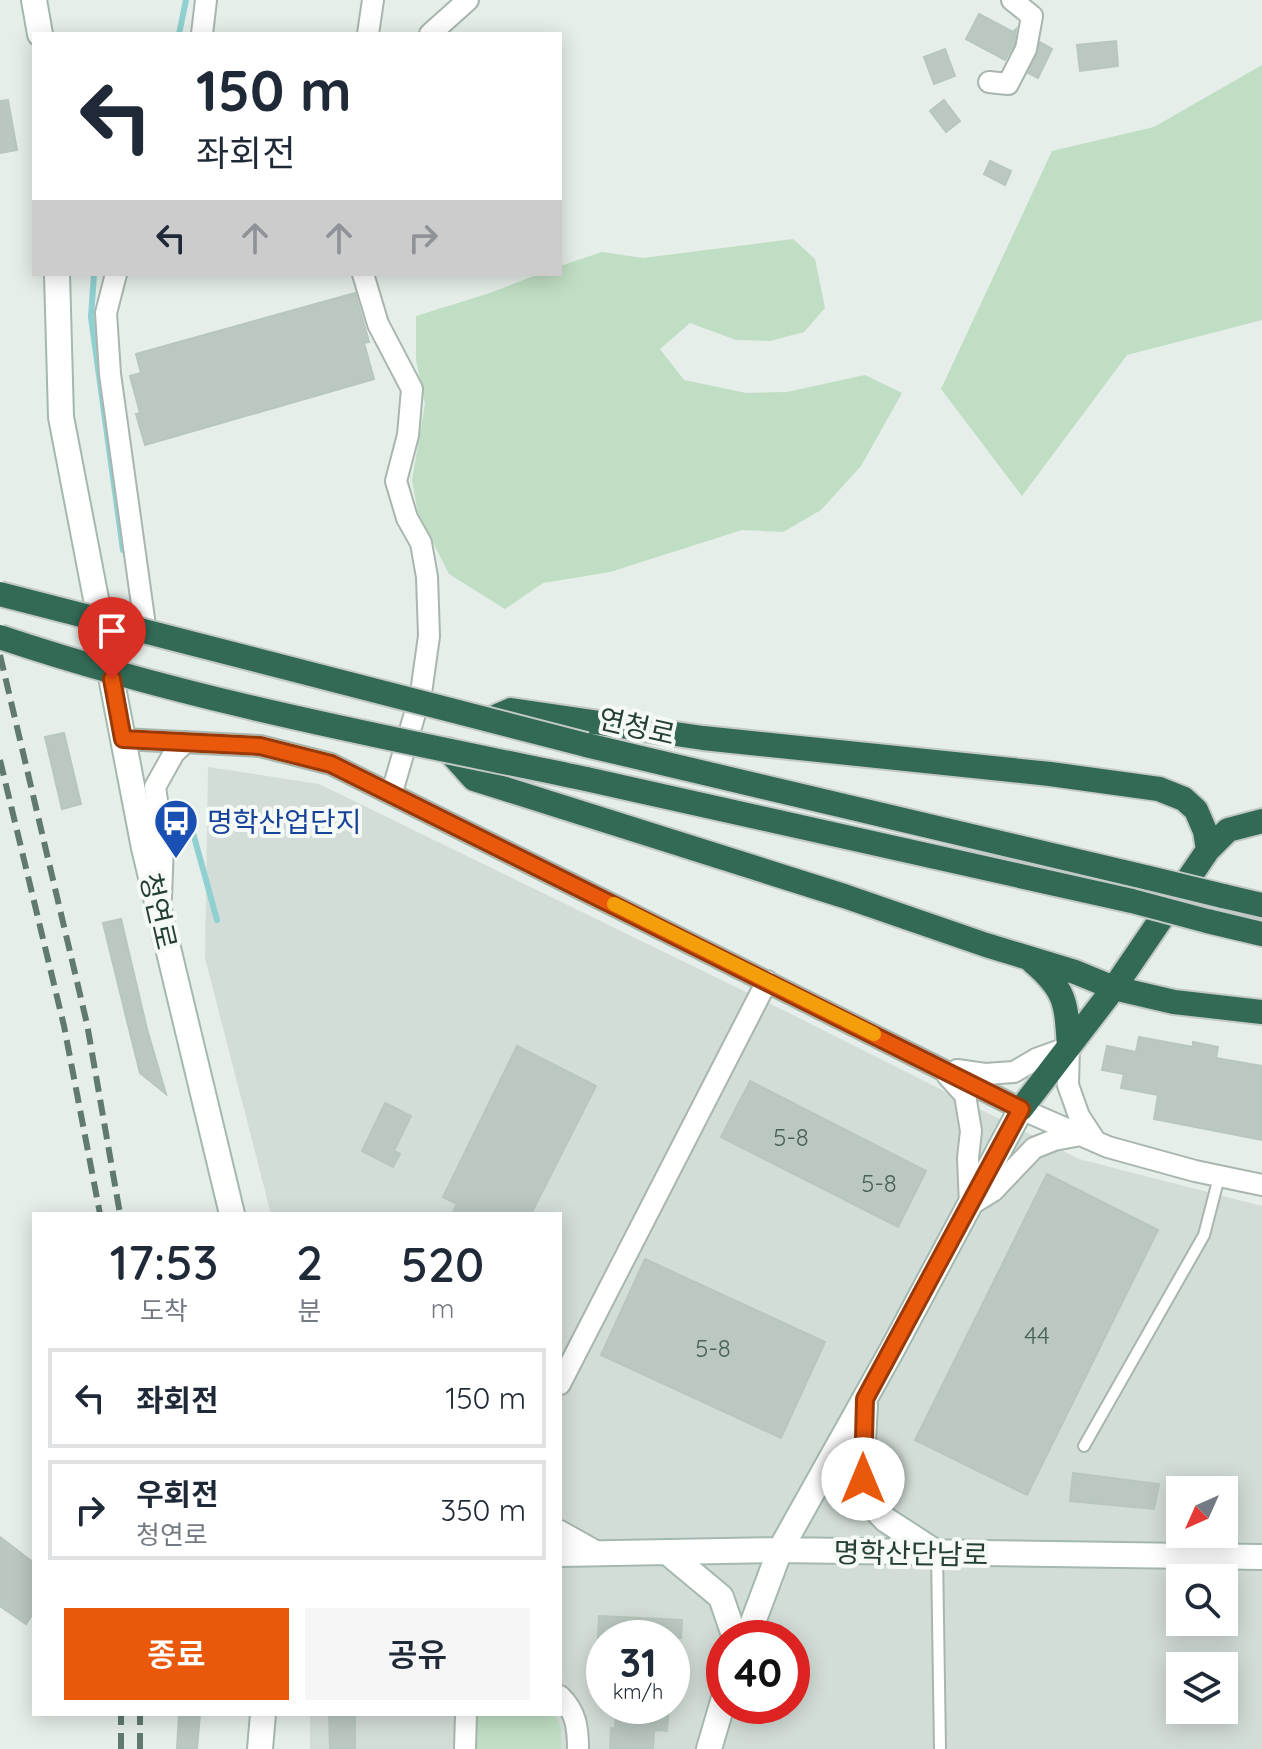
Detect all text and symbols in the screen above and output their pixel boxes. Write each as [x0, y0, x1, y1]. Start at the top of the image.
text: 150 m [196, 55, 352, 125]
icon: left [64, 64, 168, 168]
text: 좌회전 [196, 130, 295, 175]
icon: left [149, 216, 193, 260]
icon: ahead [233, 216, 277, 260]
icon: ahead [317, 216, 361, 260]
icon: right [401, 216, 445, 260]
pin [78, 597, 146, 679]
icon: arrive [90, 609, 134, 653]
street label: 연청로 [595, 700, 679, 752]
bus stop icon: 명학산업단지 [152, 797, 200, 860]
place label: 명학산업단지 [207, 804, 362, 839]
street label: 청연로 [133, 869, 185, 953]
house number: 5-8 [773, 1122, 809, 1152]
house number: 5-8 [861, 1168, 897, 1198]
text: 17:53 [110, 1232, 218, 1292]
text: 2 [296, 1232, 323, 1292]
text: 520 [401, 1234, 484, 1294]
text: m [431, 1292, 454, 1325]
text: 도착 [140, 1294, 188, 1327]
text: 분 [298, 1294, 322, 1327]
house number: 44 [1024, 1320, 1050, 1350]
house number: 5-8 [695, 1333, 731, 1363]
icon: left [68, 1376, 112, 1420]
text: 150 m [445, 1379, 526, 1417]
text: 좌회전 [136, 1381, 219, 1419]
position arrow [821, 1437, 905, 1521]
text: 우회전 [136, 1475, 219, 1513]
north arrow [1166, 1476, 1238, 1548]
map controls [1166, 1476, 1238, 1724]
icon: right [68, 1488, 112, 1532]
text: 350 m [441, 1491, 526, 1529]
text: 청연로 [136, 1518, 208, 1551]
street label: 명학산단남로 [833, 1534, 989, 1572]
button: search [1166, 1564, 1238, 1636]
button: 종료 [64, 1608, 289, 1700]
button: 공유 [305, 1608, 530, 1700]
speed limit sign: 40 [706, 1620, 810, 1724]
text: 31 [619, 1637, 657, 1687]
button: layers [1166, 1652, 1238, 1724]
text: km/h [613, 1679, 663, 1704]

